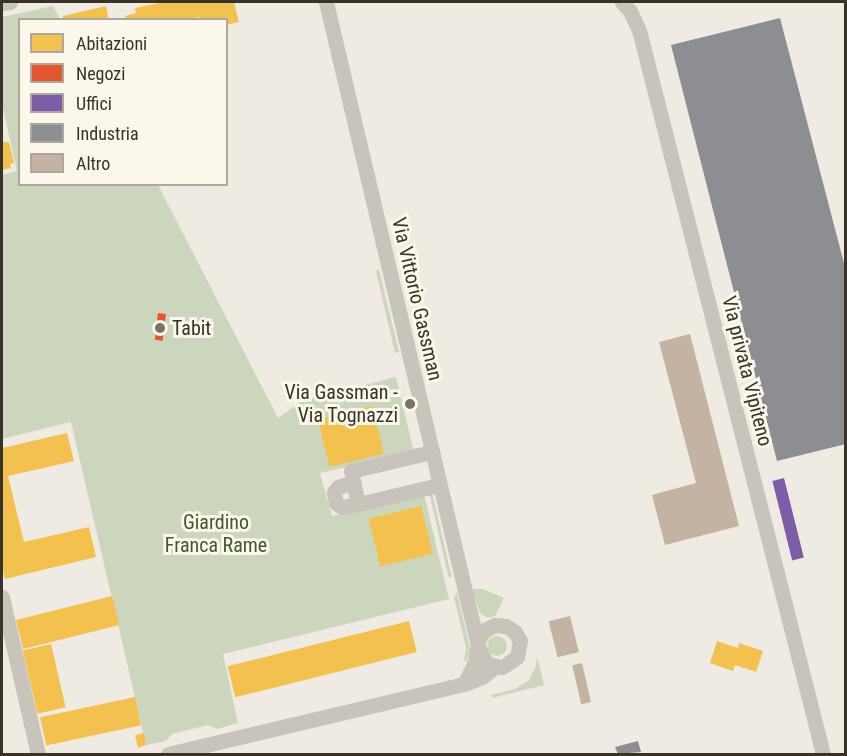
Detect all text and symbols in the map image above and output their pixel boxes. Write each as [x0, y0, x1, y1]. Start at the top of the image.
legend [18, 18, 228, 186]
text: Abitazioni [76, 33, 147, 54]
text: Negozi [76, 63, 125, 84]
text: Uffici [76, 93, 112, 114]
text: Industria [76, 123, 139, 144]
text: Altro [76, 153, 110, 174]
street label: Via Vittorio Gassman [387, 215, 447, 383]
street label: Via privata Vipiteno [717, 293, 777, 449]
place label: Tabit [172, 316, 211, 340]
marker: Tabit [153, 321, 167, 335]
place label: Via Gassman - Via Tognazzi [285, 380, 398, 427]
marker: Via Gassman - Via Tognazzi [403, 397, 417, 411]
park label: Giardino Franca Rame [165, 510, 267, 557]

